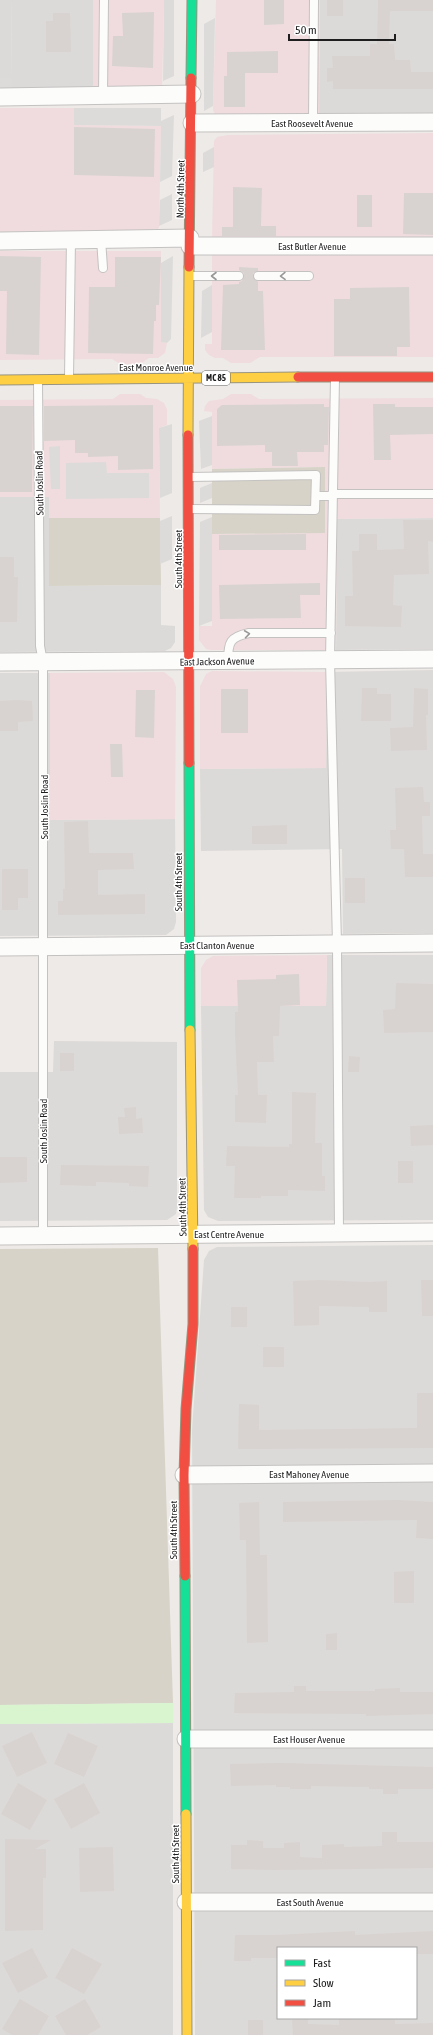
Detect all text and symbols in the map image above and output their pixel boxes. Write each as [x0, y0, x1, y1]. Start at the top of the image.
scale bar [289, 16, 395, 42]
text: 50 m [295, 23, 317, 37]
street label: East Roosevelt Avenue [271, 118, 354, 129]
street label: North 4th Street [174, 160, 187, 218]
street label: East Butler Avenue [278, 241, 347, 252]
one-way arrow [211, 272, 217, 280]
one-way arrow [280, 272, 286, 280]
street label: East Monroe Avenue [119, 362, 194, 373]
road number: MC 85 [202, 371, 230, 385]
street label: South Joslin Road [33, 450, 46, 515]
street label: South 4th Street [173, 530, 184, 588]
one-way arrow [244, 630, 250, 639]
street label: East Jackson Avenue [180, 655, 255, 668]
street label: South Joslin Road [39, 774, 50, 839]
street label: South 4th Street [173, 853, 184, 911]
street label: East Clanton Avenue [180, 940, 255, 951]
street label: South Joslin Road [38, 1098, 49, 1163]
street label: South 4th Street [176, 1177, 189, 1236]
street label: East Centre Avenue [194, 1229, 264, 1240]
street label: East Mahoney Avenue [269, 1469, 349, 1480]
street label: South 4th Street [168, 1501, 179, 1559]
street label: East Houser Avenue [273, 1734, 346, 1745]
street label: South 4th Street [170, 1825, 181, 1883]
street label: East South Avenue [276, 1897, 344, 1908]
legend [277, 1947, 417, 2019]
text: Fast [313, 1956, 331, 1970]
text: Slow [313, 1976, 334, 1990]
text: Jam [313, 1996, 331, 2010]

